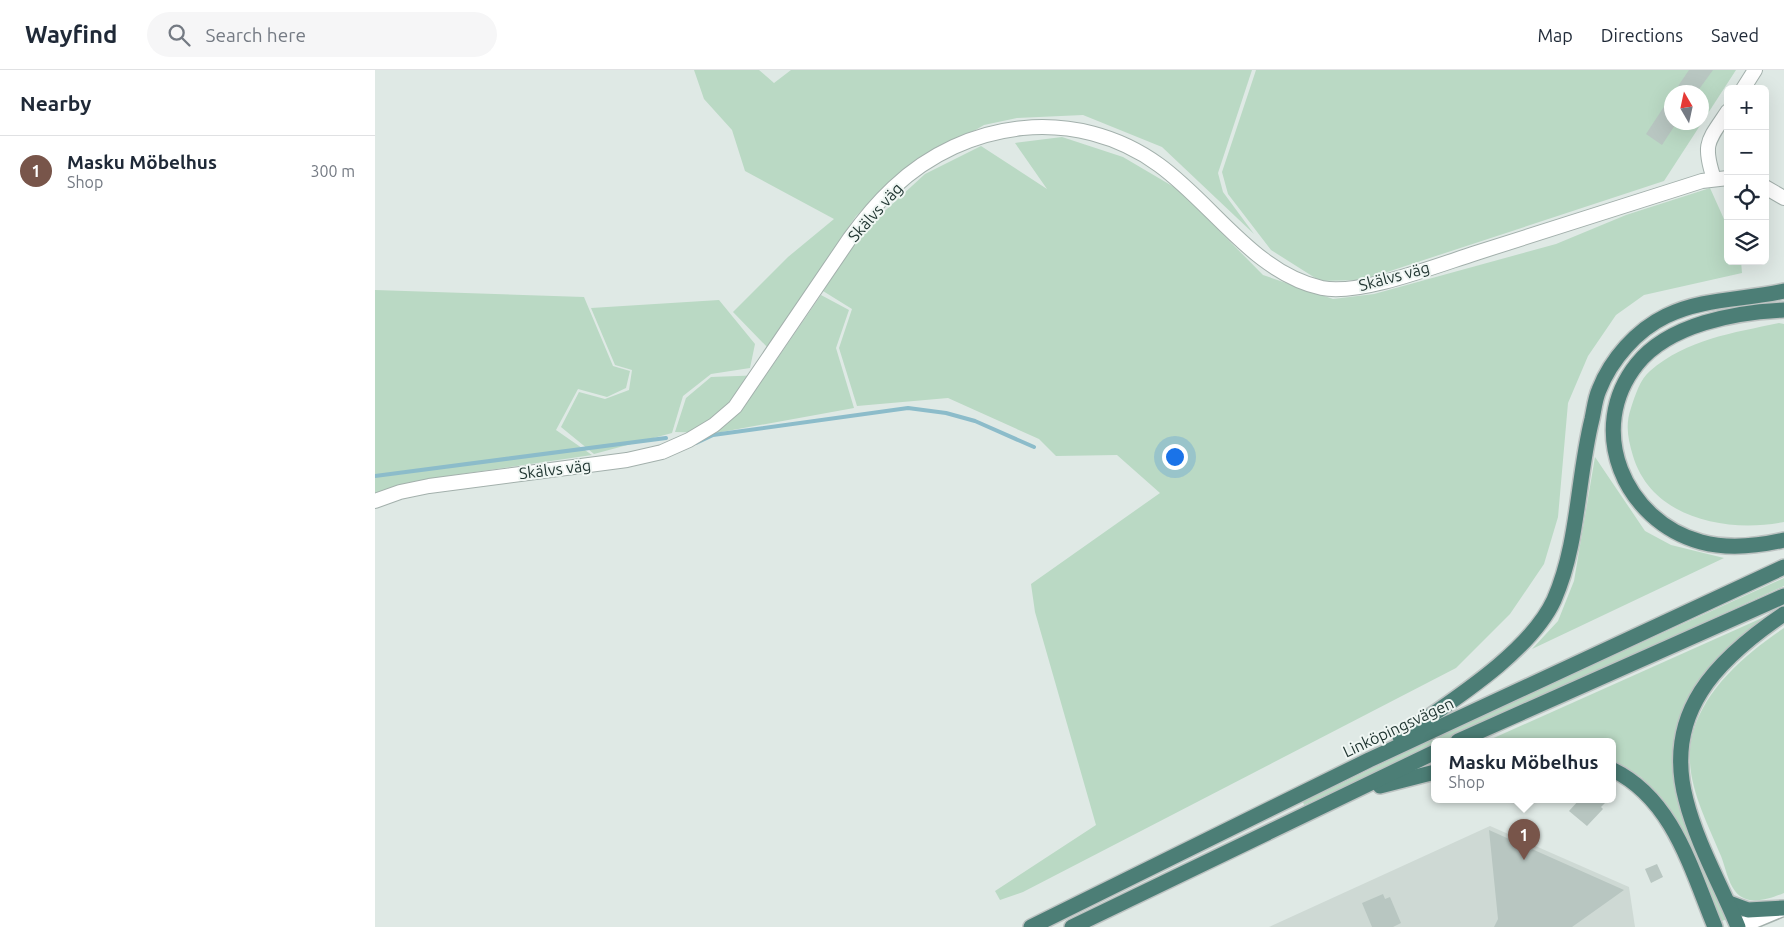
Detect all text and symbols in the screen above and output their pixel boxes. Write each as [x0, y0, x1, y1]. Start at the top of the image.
search box [147, 12, 497, 57]
text: Wayfind [25, 21, 117, 48]
icon: search [165, 21, 193, 49]
text: Search here [205, 24, 306, 46]
text: Map [1537, 25, 1573, 45]
text: Directions [1601, 25, 1683, 45]
text: Saved [1711, 25, 1759, 45]
north arrow [1664, 85, 1709, 130]
map controls [1724, 85, 1769, 265]
button: + [1724, 85, 1769, 130]
text: Nearby [20, 91, 91, 115]
button: − [1724, 130, 1769, 175]
text: Masku Möbelhus [67, 151, 217, 173]
text: 1 [31, 162, 41, 180]
text: 300 m [310, 162, 355, 180]
text: Shop [67, 173, 103, 191]
button: locate [1724, 175, 1769, 220]
street label: Skälvs väg [844, 179, 906, 245]
button: layers [1724, 220, 1769, 265]
street label: Skälvs väg [1357, 258, 1431, 294]
your location [1162, 444, 1188, 470]
street label: Skälvs väg [518, 456, 592, 482]
street label: Linköpingsvägen [1340, 693, 1456, 761]
popup [1431, 738, 1616, 803]
text: Masku Möbelhus [1449, 751, 1598, 773]
text: Shop [1449, 773, 1485, 791]
pin: 1 [1508, 819, 1540, 860]

